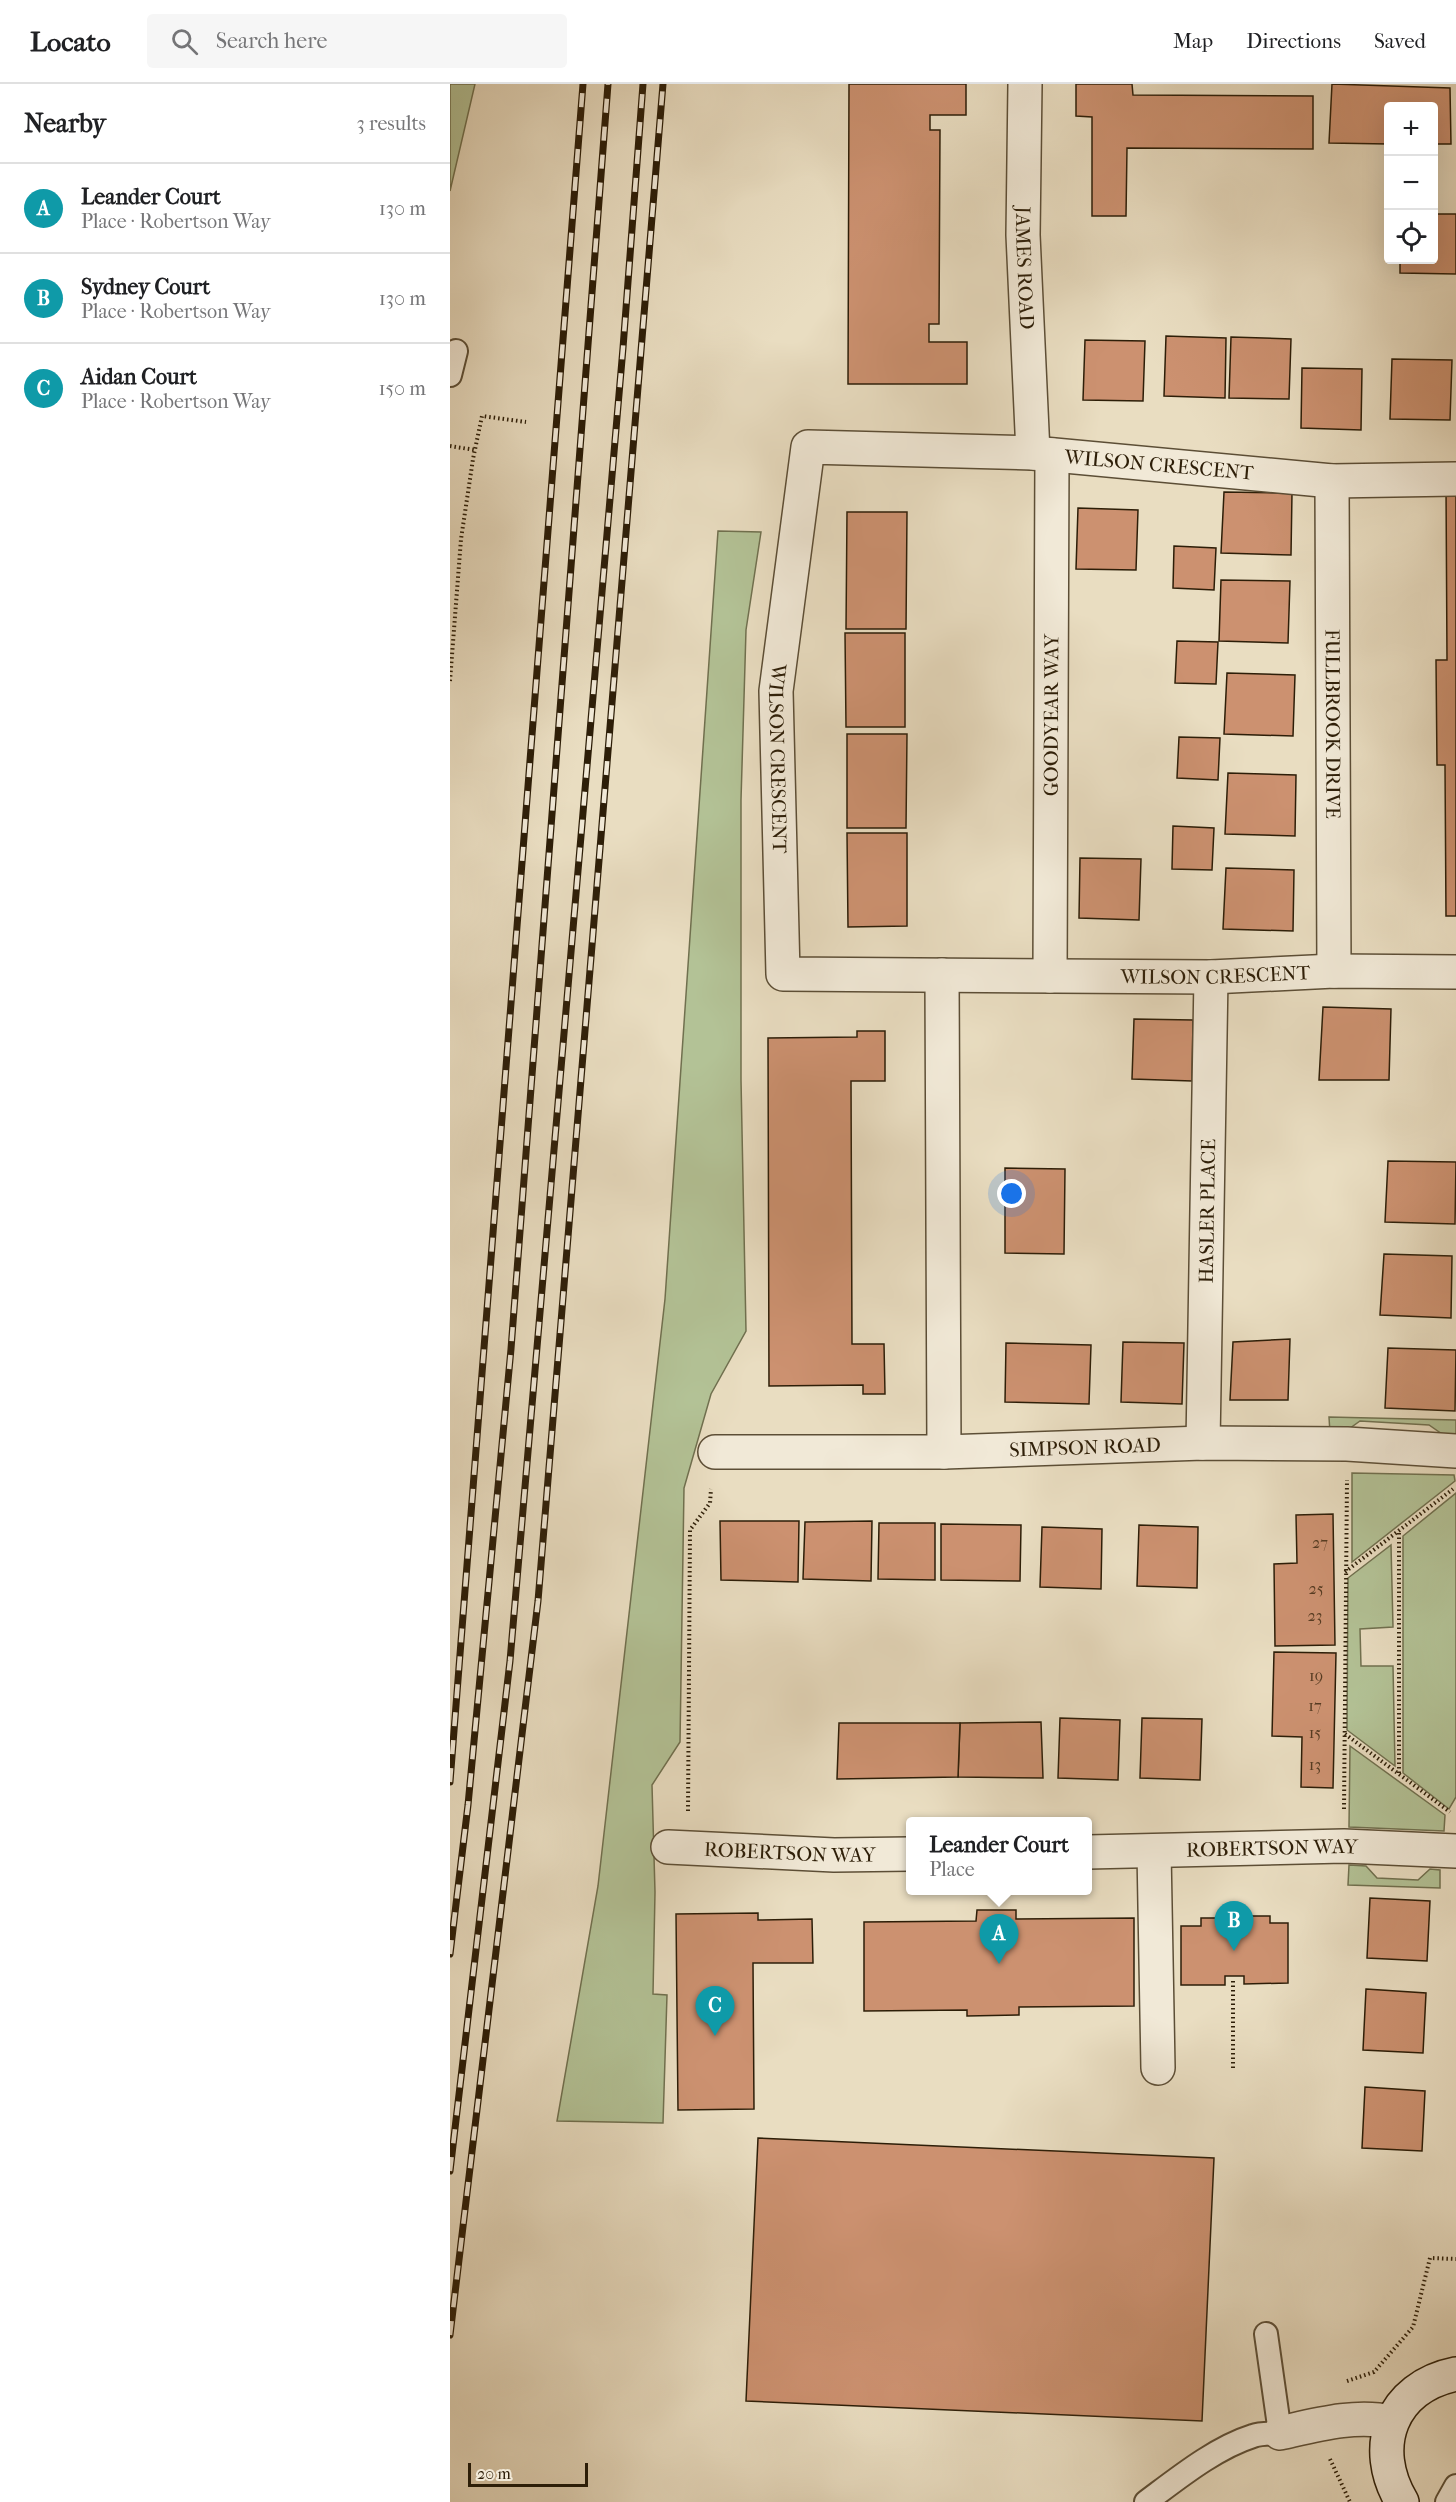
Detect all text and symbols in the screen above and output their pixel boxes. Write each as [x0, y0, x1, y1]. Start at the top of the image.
search box [147, 14, 567, 68]
text: Locato [30, 25, 111, 58]
icon: search [168, 25, 201, 58]
text: Search here [216, 28, 327, 54]
text: Map [1173, 29, 1213, 53]
text: Directions [1246, 29, 1341, 53]
text: Saved [1374, 29, 1426, 53]
map controls [1384, 102, 1438, 264]
button: + [1384, 102, 1438, 156]
text: Nearby [24, 108, 106, 139]
text: 3 results [357, 112, 426, 135]
button: − [1384, 156, 1438, 210]
text: Leander Court [81, 184, 221, 210]
text: A [37, 197, 50, 220]
text: 130 m [379, 197, 426, 220]
street label: JAMES ROAD [1011, 204, 1039, 330]
text: Place · Robertson Way [81, 210, 271, 233]
button: locate [1384, 210, 1438, 264]
text: Sydney Court [81, 274, 210, 300]
text: B [37, 287, 50, 310]
text: 130 m [379, 287, 426, 310]
text: Place · Robertson Way [81, 300, 271, 323]
text: Aidan Court [81, 364, 197, 390]
text: C [37, 377, 50, 400]
text: 150 m [378, 377, 426, 400]
text: Place · Robertson Way [81, 390, 271, 413]
street label: WILSON CRESCENT [1063, 445, 1255, 485]
street label: FULLBROOK DRIVE [1321, 629, 1345, 819]
street label: GOODYEAR WAY [1039, 632, 1063, 796]
street label: WILSON CRESCENT [765, 661, 792, 854]
street label: WILSON CRESCENT [1119, 961, 1311, 989]
street label: HASLER PLACE [1194, 1138, 1220, 1284]
your location [997, 1179, 1026, 1208]
street label: SIMPSON ROAD [1009, 1433, 1161, 1461]
house number: 27 [1312, 1533, 1328, 1552]
house number: 25 [1308, 1579, 1324, 1598]
house number: 23 [1308, 1606, 1322, 1625]
house number: 19 [1309, 1666, 1323, 1685]
house number: 17 [1308, 1696, 1322, 1715]
house number: 15 [1309, 1723, 1321, 1742]
house number: 13 [1309, 1755, 1321, 1774]
popup [906, 1817, 1092, 1895]
text: Leander Court [929, 1832, 1069, 1858]
street label: ROBERTSON WAY [1186, 1834, 1360, 1861]
street label: ROBERTSON WAY [704, 1837, 877, 1867]
text: Place [929, 1858, 975, 1881]
pin: B [1214, 1902, 1254, 1951]
pin: A [980, 1914, 1018, 1964]
pin: C [696, 1986, 734, 2036]
scale bar [468, 2460, 588, 2488]
text: 20 m [477, 2464, 511, 2483]

